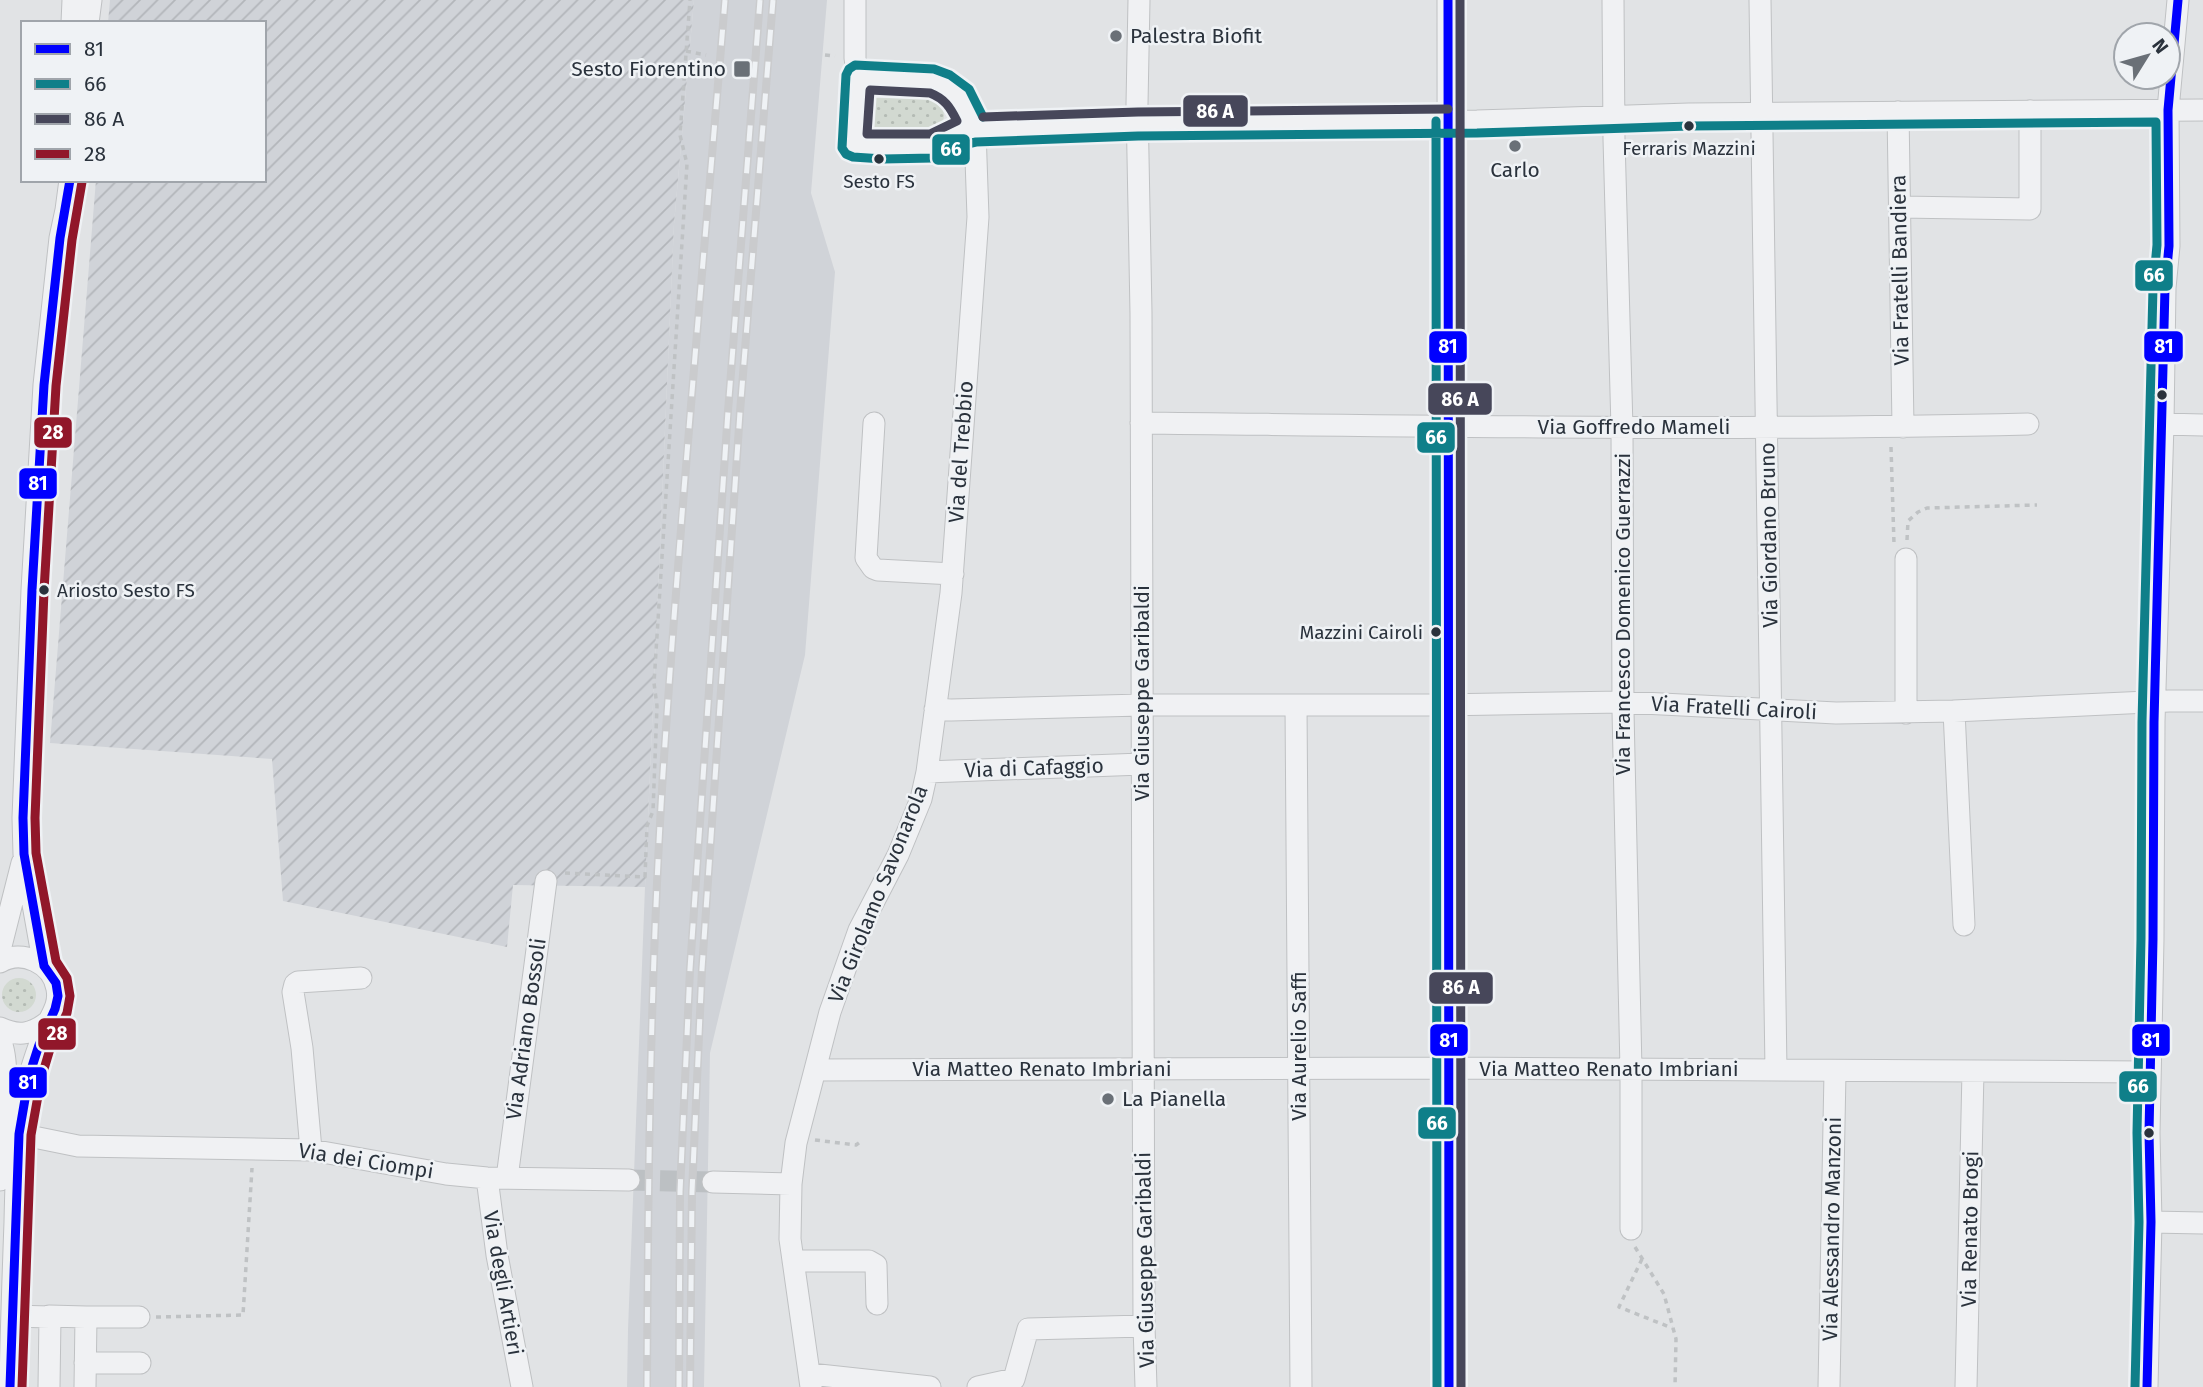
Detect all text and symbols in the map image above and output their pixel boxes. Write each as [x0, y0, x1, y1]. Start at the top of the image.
legend [21, 21, 266, 182]
north arrow [2112, 21, 2182, 91]
place label: Palestra Biofit [1130, 23, 1263, 49]
marker: Palestra Biofit [1108, 28, 1124, 44]
text: N [2147, 34, 2173, 58]
text: 81 [84, 36, 104, 62]
place label: Sesto Fiorentino [571, 56, 726, 82]
marker: Sesto Fiorentino [732, 59, 752, 79]
text: 66 [84, 71, 106, 97]
line badge: 86 A [1182, 94, 1249, 128]
text: 86 A [1196, 100, 1235, 123]
text: 86 A [84, 106, 124, 132]
marker: Ferraris Mazzini [1682, 119, 1696, 133]
line badge: 66 [931, 133, 971, 166]
place label: Ferraris Mazzini [1622, 137, 1756, 160]
text: 66 [940, 138, 962, 161]
marker: Carlo [1507, 138, 1523, 154]
text: 28 [84, 141, 106, 167]
marker: Sesto FS [872, 152, 886, 166]
place label: Carlo [1490, 157, 1540, 183]
place label: Sesto FS [843, 170, 915, 193]
street label: Via Fratelli Bandiera [1885, 174, 1915, 366]
line badge: 66 [2134, 259, 2174, 292]
text: 66 [2143, 264, 2165, 287]
line badge: 81 [1428, 330, 1468, 364]
line badge: 81 [2143, 330, 2184, 363]
text: 81 [1438, 335, 1458, 358]
text: 81 [2154, 335, 2174, 358]
street label: Via del Trebbio [943, 380, 979, 524]
line badge: 86 A [1427, 382, 1493, 416]
text: 86 A [1441, 388, 1480, 411]
unlabelled marker [2155, 388, 2169, 402]
street label: Via Goffredo Mameli [1538, 414, 1730, 440]
line badge: 28 [33, 416, 73, 449]
text: 28 [43, 421, 63, 444]
line badge: 66 [1416, 421, 1456, 454]
text: 66 [1425, 426, 1447, 449]
street label: Via Giordano Bruno [1754, 442, 1784, 628]
street label: Via Francesco Domenico Guerrazzi [1610, 453, 1636, 775]
line badge: 81 [18, 467, 58, 500]
text: 81 [28, 472, 48, 495]
place label: Ariosto Sesto FS [57, 579, 195, 602]
marker: Ariosto Sesto FS [37, 583, 51, 597]
street label: Via Giuseppe Garibaldi [1129, 585, 1155, 801]
place label: Mazzini Cairoli [1299, 621, 1423, 644]
marker: Mazzini Cairoli [1429, 625, 1443, 639]
street label: Via Fratelli Cairoli [1650, 691, 1818, 725]
street label: Via di Cafaggio [964, 753, 1104, 783]
street label: Via Girolamo Savonarola [822, 781, 934, 1007]
street label: Via Adriano Bossoli [500, 936, 552, 1122]
street label: Via Aurelio Saffi [1286, 971, 1312, 1121]
line badge: 86 A [1428, 971, 1494, 1005]
text: 86 A [1442, 976, 1481, 999]
line badge: 28 [37, 1017, 77, 1051]
text: 28 [47, 1022, 67, 1045]
line badge: 81 [1429, 1023, 1469, 1057]
line badge: 81 [2131, 1023, 2171, 1057]
text: 81 [1439, 1029, 1459, 1052]
text: 81 [2141, 1029, 2161, 1052]
street label: Via Matteo Renato Imbriani [912, 1056, 1172, 1082]
street label: Via Matteo Renato Imbriani [1479, 1056, 1739, 1082]
line badge: 81 [8, 1066, 48, 1099]
line badge: 66 [2118, 1070, 2158, 1103]
text: 81 [18, 1071, 38, 1094]
text: 66 [2127, 1075, 2149, 1098]
place label: La Pianella [1122, 1086, 1226, 1112]
marker: La Pianella [1100, 1091, 1116, 1107]
line badge: 66 [1417, 1106, 1457, 1140]
text: 66 [1426, 1112, 1448, 1135]
street label: Via Alessandro Manzoni [1817, 1117, 1847, 1341]
unlabelled marker [2142, 1126, 2156, 1140]
street label: Via dei Ciompi [297, 1137, 435, 1185]
street label: Via Renato Brogi [1956, 1150, 1984, 1308]
street label: Via Giuseppe Garibaldi [1130, 1152, 1160, 1368]
street label: Via degli Artieri [477, 1209, 529, 1357]

